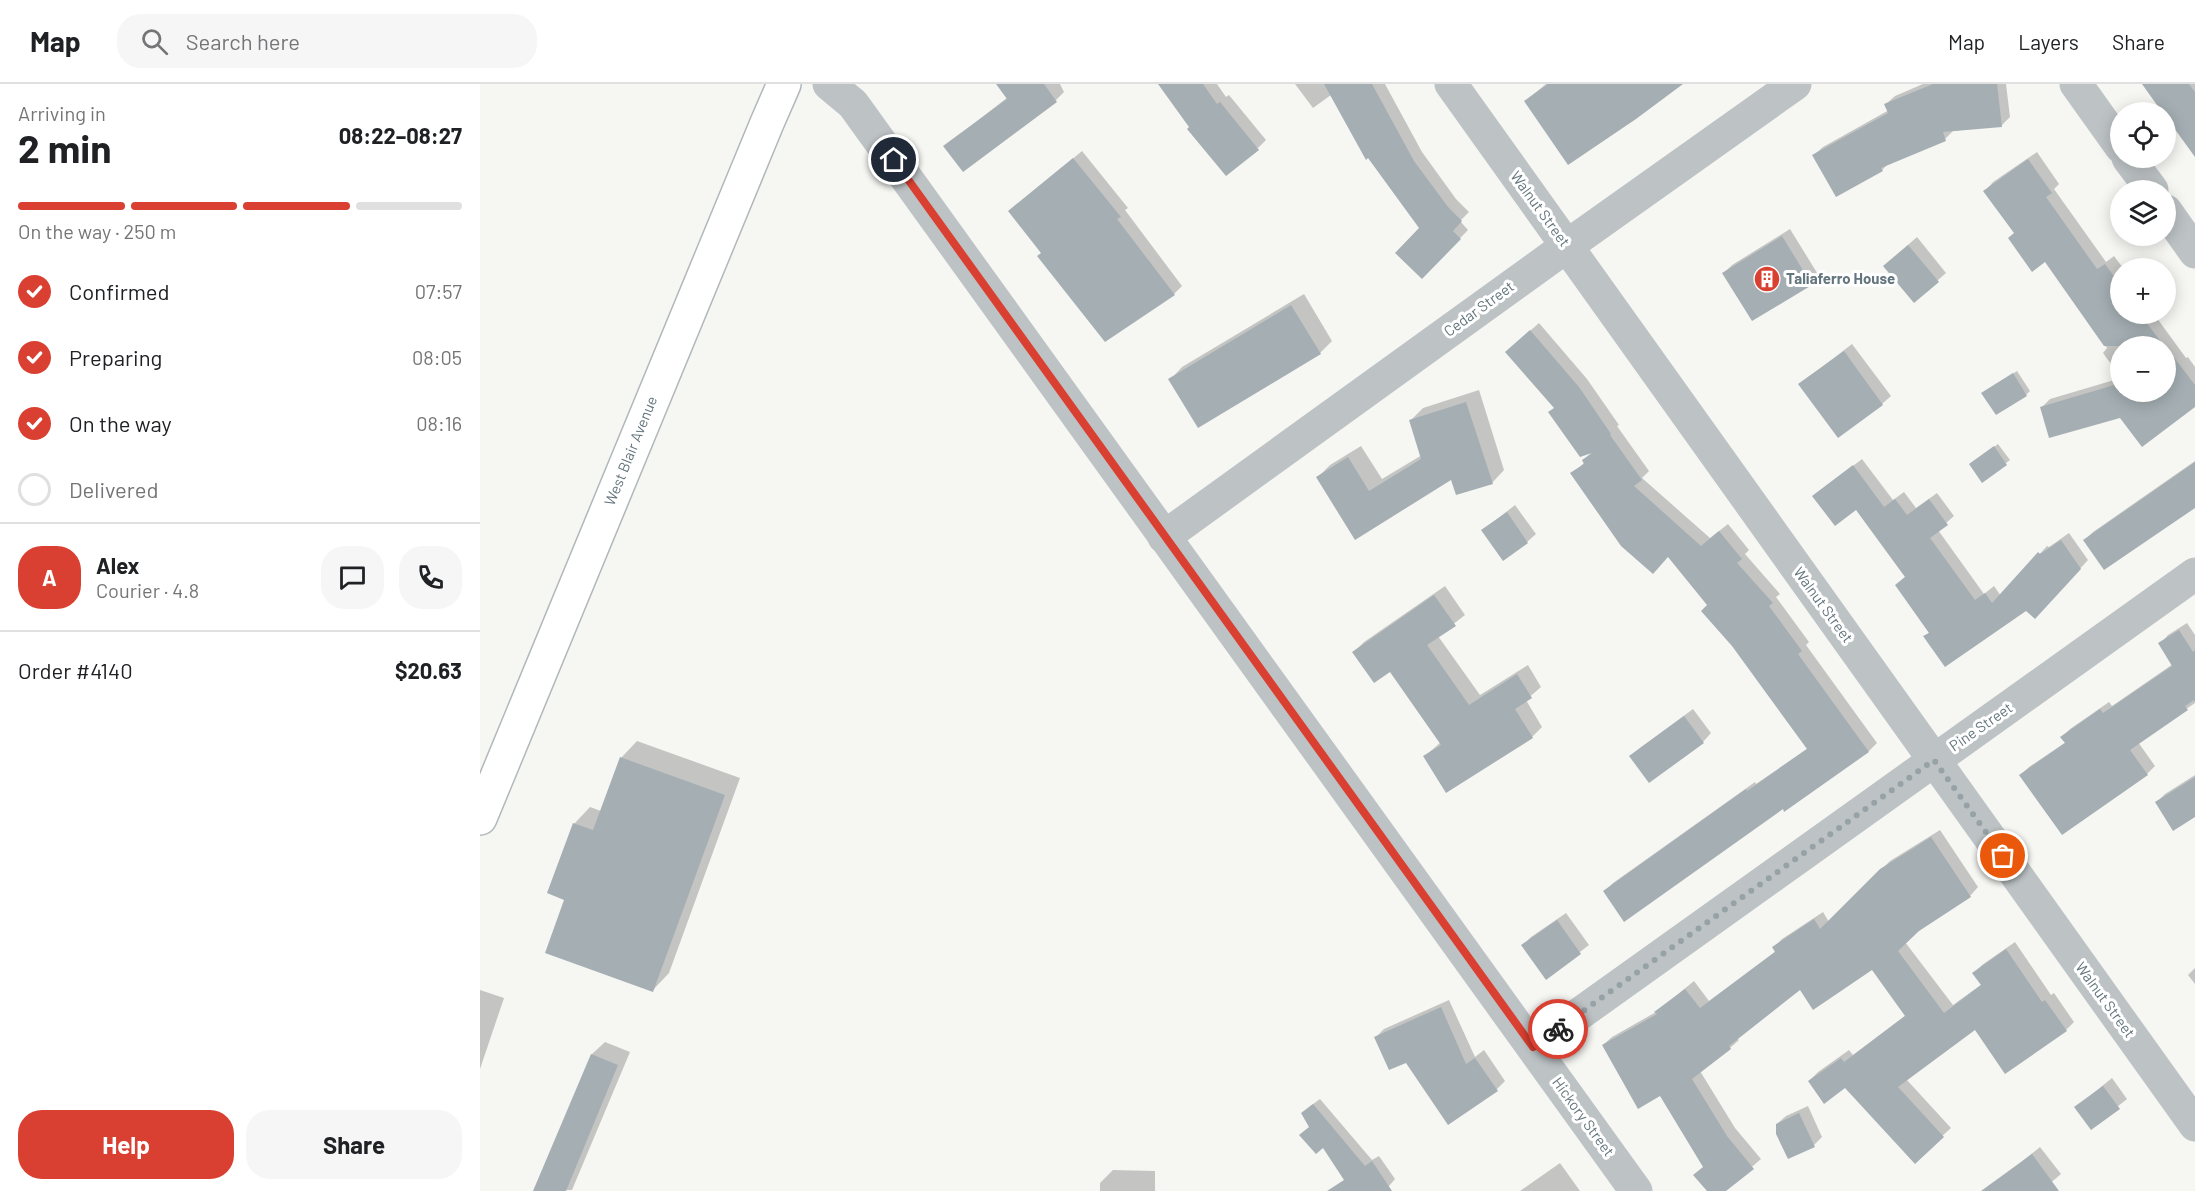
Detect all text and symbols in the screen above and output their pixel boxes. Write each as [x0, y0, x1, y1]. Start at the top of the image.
search box [117, 14, 537, 68]
text: Map [30, 24, 81, 58]
icon: search [138, 25, 171, 58]
text: Search here [186, 28, 300, 54]
text: Map [1948, 29, 1985, 54]
text: Layers [2018, 29, 2079, 54]
text: Share [2112, 29, 2165, 54]
text: Arriving in [18, 101, 106, 125]
map controls [2110, 102, 2176, 402]
button: locate [2110, 102, 2176, 168]
text: 08:22–08:27 [339, 122, 462, 148]
text: 2 min [18, 124, 111, 171]
pin [868, 134, 919, 185]
icon: home [877, 143, 910, 176]
street label: Walnut Street [1507, 167, 1574, 250]
button: layers [2110, 180, 2176, 246]
text: On the way · 250 m [18, 219, 176, 243]
button: + [2110, 258, 2176, 324]
building icon: Taliaferro House [1752, 264, 1782, 294]
place label: Taliaferro House [1786, 269, 1895, 287]
icon: check [18, 275, 51, 308]
street label: Cedar Street [1440, 277, 1517, 340]
text: Confirmed [69, 278, 169, 304]
text: 07:57 [415, 279, 462, 303]
button: − [2110, 336, 2176, 402]
icon: check [18, 341, 51, 374]
text: Preparing [69, 344, 162, 370]
text: 08:05 [412, 345, 462, 369]
street label: West Blair Avenue [600, 393, 660, 508]
icon: check [18, 407, 51, 440]
text: On the way [69, 410, 172, 436]
text: 08:16 [416, 411, 462, 435]
text: Delivered [69, 476, 158, 502]
button: chat [321, 546, 384, 609]
button: phone [399, 546, 462, 609]
text: Alex [96, 552, 139, 578]
street label: Walnut Street [1790, 563, 1857, 646]
text: A [42, 564, 57, 590]
text: Courier · 4.8 [96, 578, 199, 602]
text: Order #4140 [18, 657, 133, 683]
text: $20.63 [395, 657, 462, 683]
street label: Pine Street [1946, 698, 2015, 754]
pin [1977, 830, 2028, 881]
icon: bag [1986, 839, 2019, 872]
street label: Walnut Street [2072, 958, 2139, 1041]
courier [1528, 999, 1588, 1059]
icon: bike [1542, 1013, 1575, 1046]
street label: Hickory Street [1549, 1073, 1619, 1160]
button: Help [18, 1110, 234, 1179]
button: Share [246, 1110, 462, 1179]

